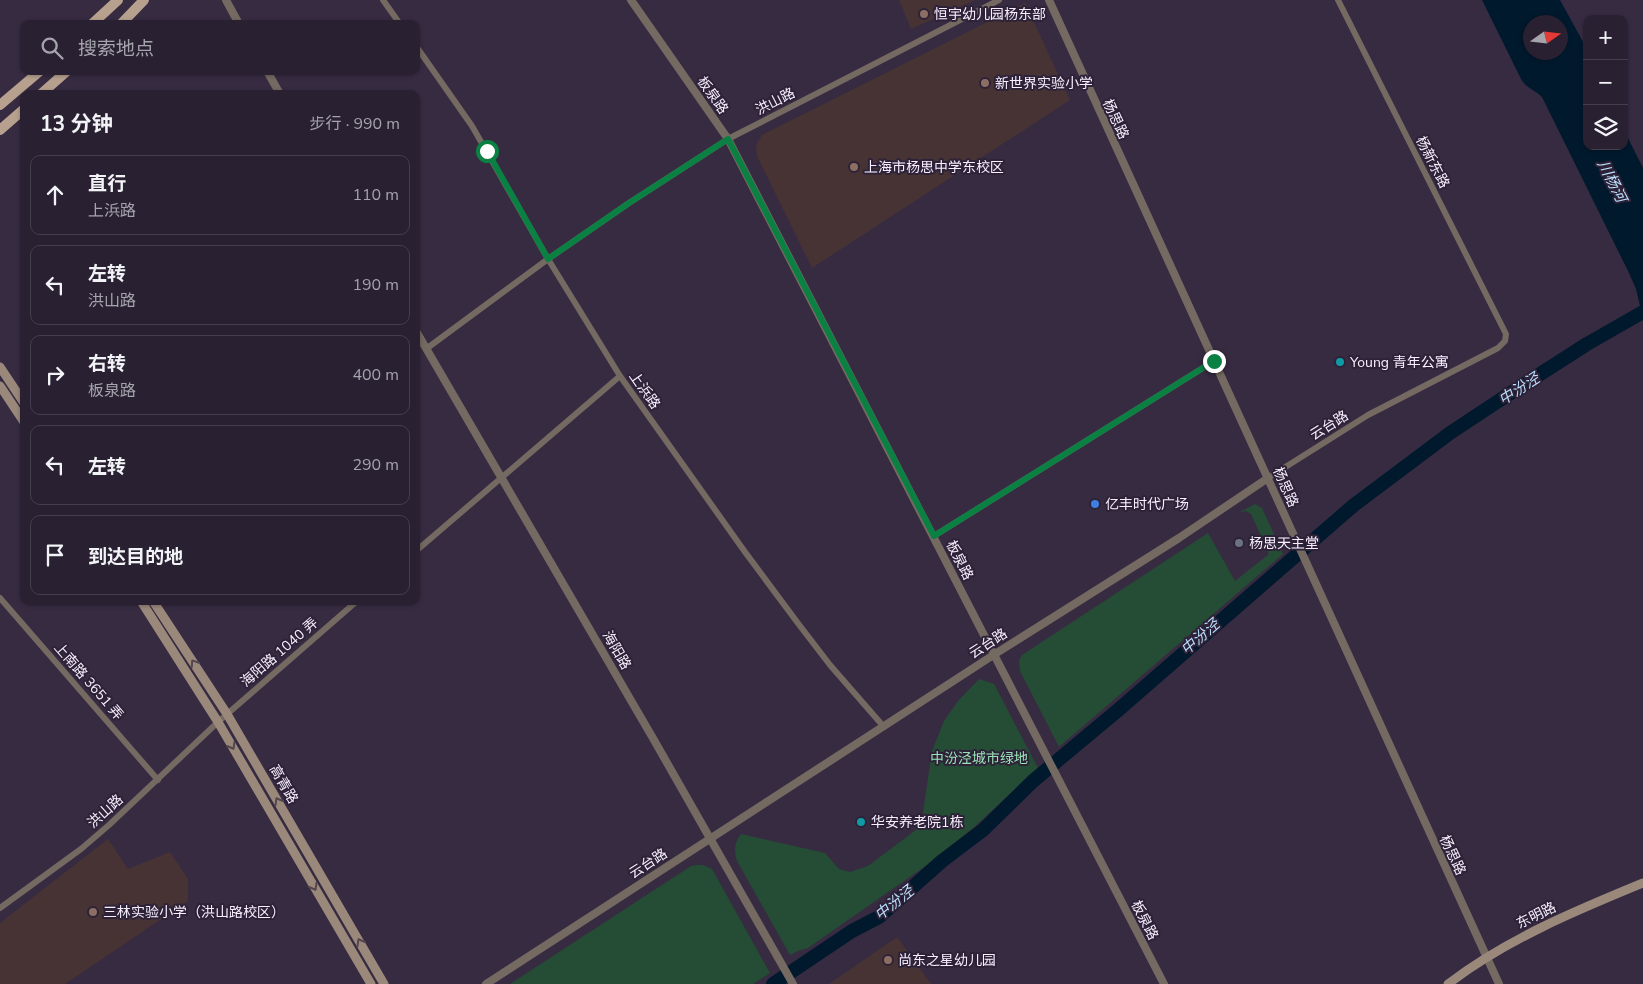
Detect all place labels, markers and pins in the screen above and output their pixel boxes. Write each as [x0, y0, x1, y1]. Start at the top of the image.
place label: 恒宇幼儿园杨东部 [934, 5, 1046, 24]
marker: 恒宇幼儿园杨东部 [918, 8, 930, 20]
place label: 新世界实验小学 [995, 74, 1093, 93]
marker: 新世界实验小学 [979, 77, 991, 89]
place label: 上海市杨思中学东校区 [864, 158, 1004, 177]
marker: 上海市杨思中学东校区 [848, 161, 860, 173]
place label: Young 青年公寓 [1349, 353, 1449, 372]
marker: Young 青年公寓 [1334, 356, 1346, 368]
place label: 亿丰时代广场 [1105, 495, 1189, 514]
marker: 亿丰时代广场 [1089, 498, 1101, 510]
place label: 杨思天主堂 [1249, 534, 1319, 553]
marker: 杨思天主堂 [1233, 537, 1245, 549]
place label: 华安养老院1栋 [871, 813, 963, 832]
marker: 华安养老院1栋 [855, 816, 867, 828]
place label: 三林实验小学（洪山路校区） [103, 903, 285, 922]
marker: 三林实验小学（洪山路校区） [87, 906, 99, 918]
place label: 尚东之星幼儿园 [898, 951, 996, 970]
marker: 尚东之星幼儿园 [882, 954, 894, 966]

